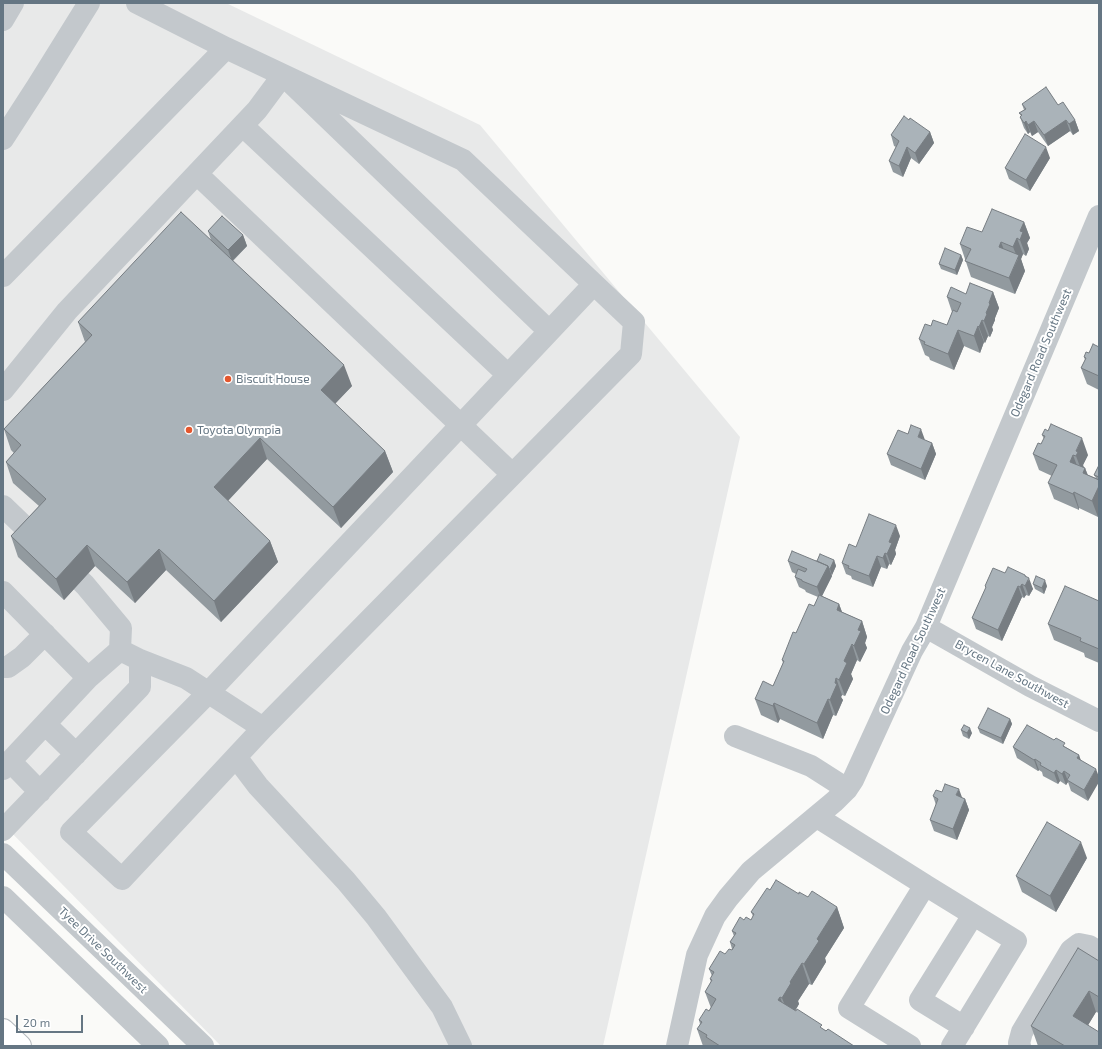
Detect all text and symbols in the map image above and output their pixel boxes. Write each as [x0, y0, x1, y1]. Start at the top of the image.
street label: Odegard Road Southwest [1007, 287, 1075, 419]
place label: Biscuit House [236, 372, 310, 386]
marker: Biscuit House [223, 374, 233, 384]
place label: Toyota Olympia [197, 423, 281, 437]
marker: Toyota Olympia [184, 425, 194, 435]
street label: Odegard Road Southwest [877, 585, 949, 717]
street label: Brycen Lane Southwest [952, 637, 1072, 711]
street label: Tyee Drive Southwest [56, 904, 150, 996]
scale bar [18, 1007, 85, 1033]
text: 20 m [23, 1015, 50, 1029]

